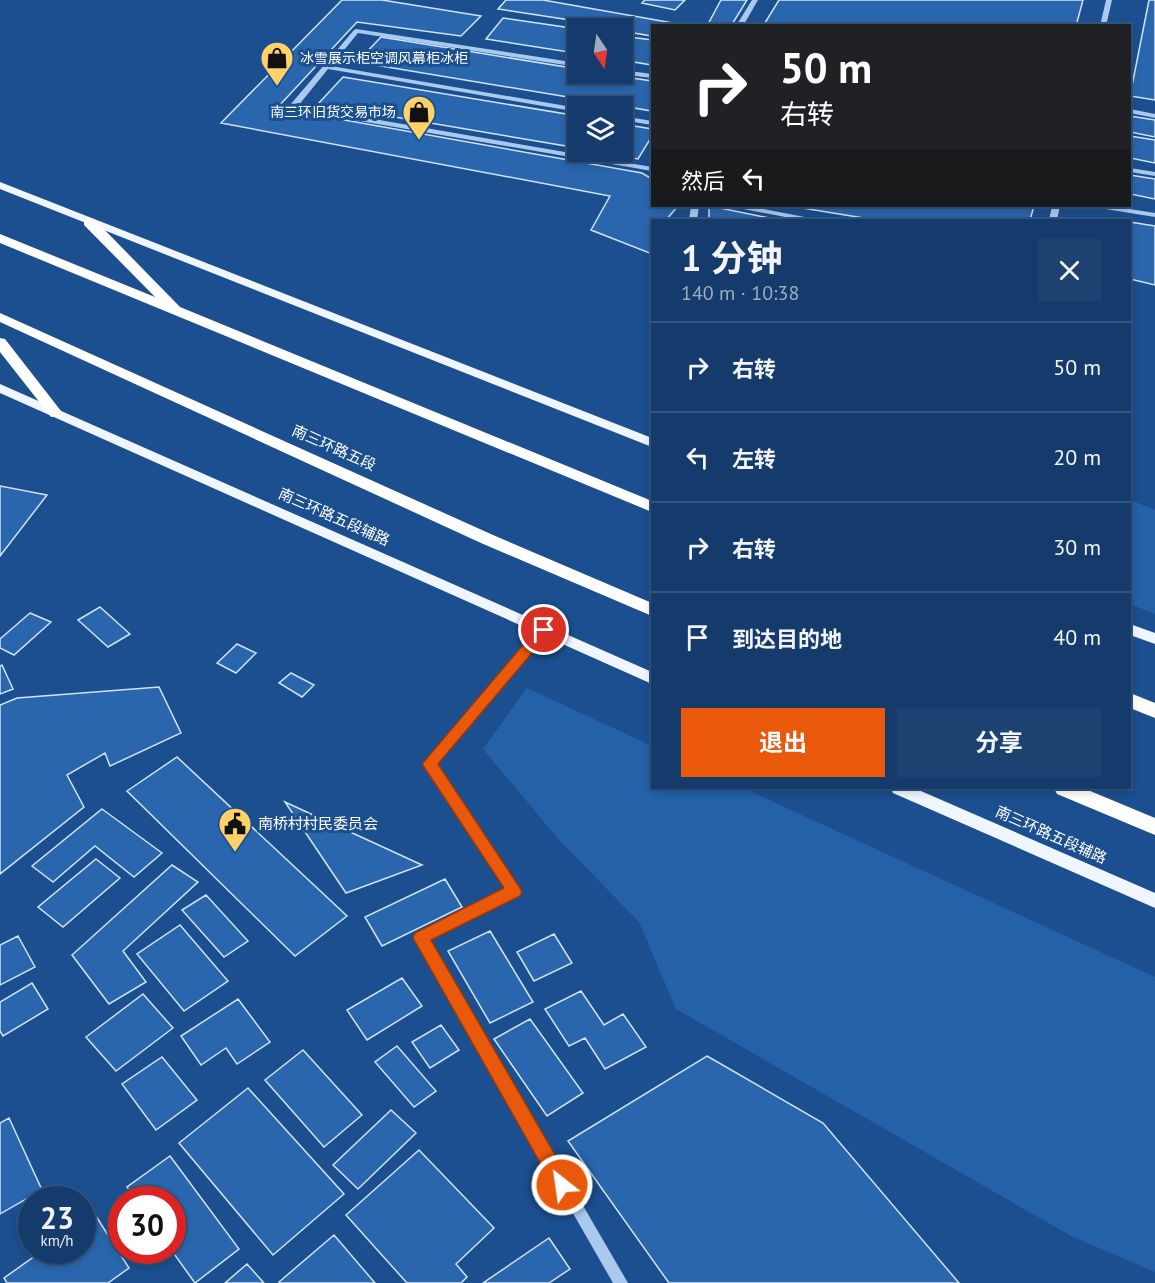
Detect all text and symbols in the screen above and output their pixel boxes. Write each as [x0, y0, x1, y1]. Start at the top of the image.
north arrow [567, 18, 633, 84]
map controls [567, 18, 633, 162]
shop icon: 冰雪展示柜空调风幕柜冰柜 [259, 40, 295, 87]
text: 50 m [780, 40, 872, 95]
icon: right [681, 48, 759, 126]
place label: 冰雪展示柜空调风幕柜冰柜 [300, 49, 468, 67]
shop icon: 南三环旧货交易市场 [401, 94, 437, 141]
button: layers [567, 96, 633, 162]
text: 右转 [780, 97, 834, 131]
place label: 南三环旧货交易市场 [270, 103, 396, 121]
icon: left [737, 162, 770, 195]
text: 然后 [681, 167, 725, 195]
text: 1 分钟 [681, 234, 783, 281]
button: close [1038, 239, 1101, 302]
text: 140 m · 10:38 [681, 280, 799, 306]
icon: right [681, 351, 714, 384]
text: 50 m [1053, 353, 1101, 381]
text: 右转 [732, 355, 776, 383]
street label: 南三环路五段 [289, 421, 379, 475]
icon: left [681, 441, 714, 474]
text: 20 m [1053, 443, 1101, 471]
text: 左转 [732, 445, 776, 473]
street label: 南三环路五段辅路 [276, 483, 393, 550]
icon: right [681, 531, 714, 564]
text: 30 m [1053, 533, 1101, 561]
text: 右转 [732, 535, 776, 563]
pin [518, 604, 569, 655]
icon: arrive [527, 613, 560, 646]
icon: arrive [681, 621, 714, 654]
text: 40 m [1053, 623, 1101, 651]
text: 到达目的地 [732, 625, 842, 653]
button: 退出 [681, 708, 885, 777]
button: 分享 [897, 708, 1101, 777]
street label: 南三环路五段辅路 [993, 801, 1110, 868]
public building icon: 南桥村村民委员会 [217, 806, 253, 853]
place label: 南桥村村民委员会 [258, 814, 378, 833]
position arrow [530, 1153, 594, 1217]
speed limit sign: 30 [108, 1186, 186, 1264]
text: 23 [40, 1198, 74, 1237]
text: km/h [41, 1231, 73, 1250]

